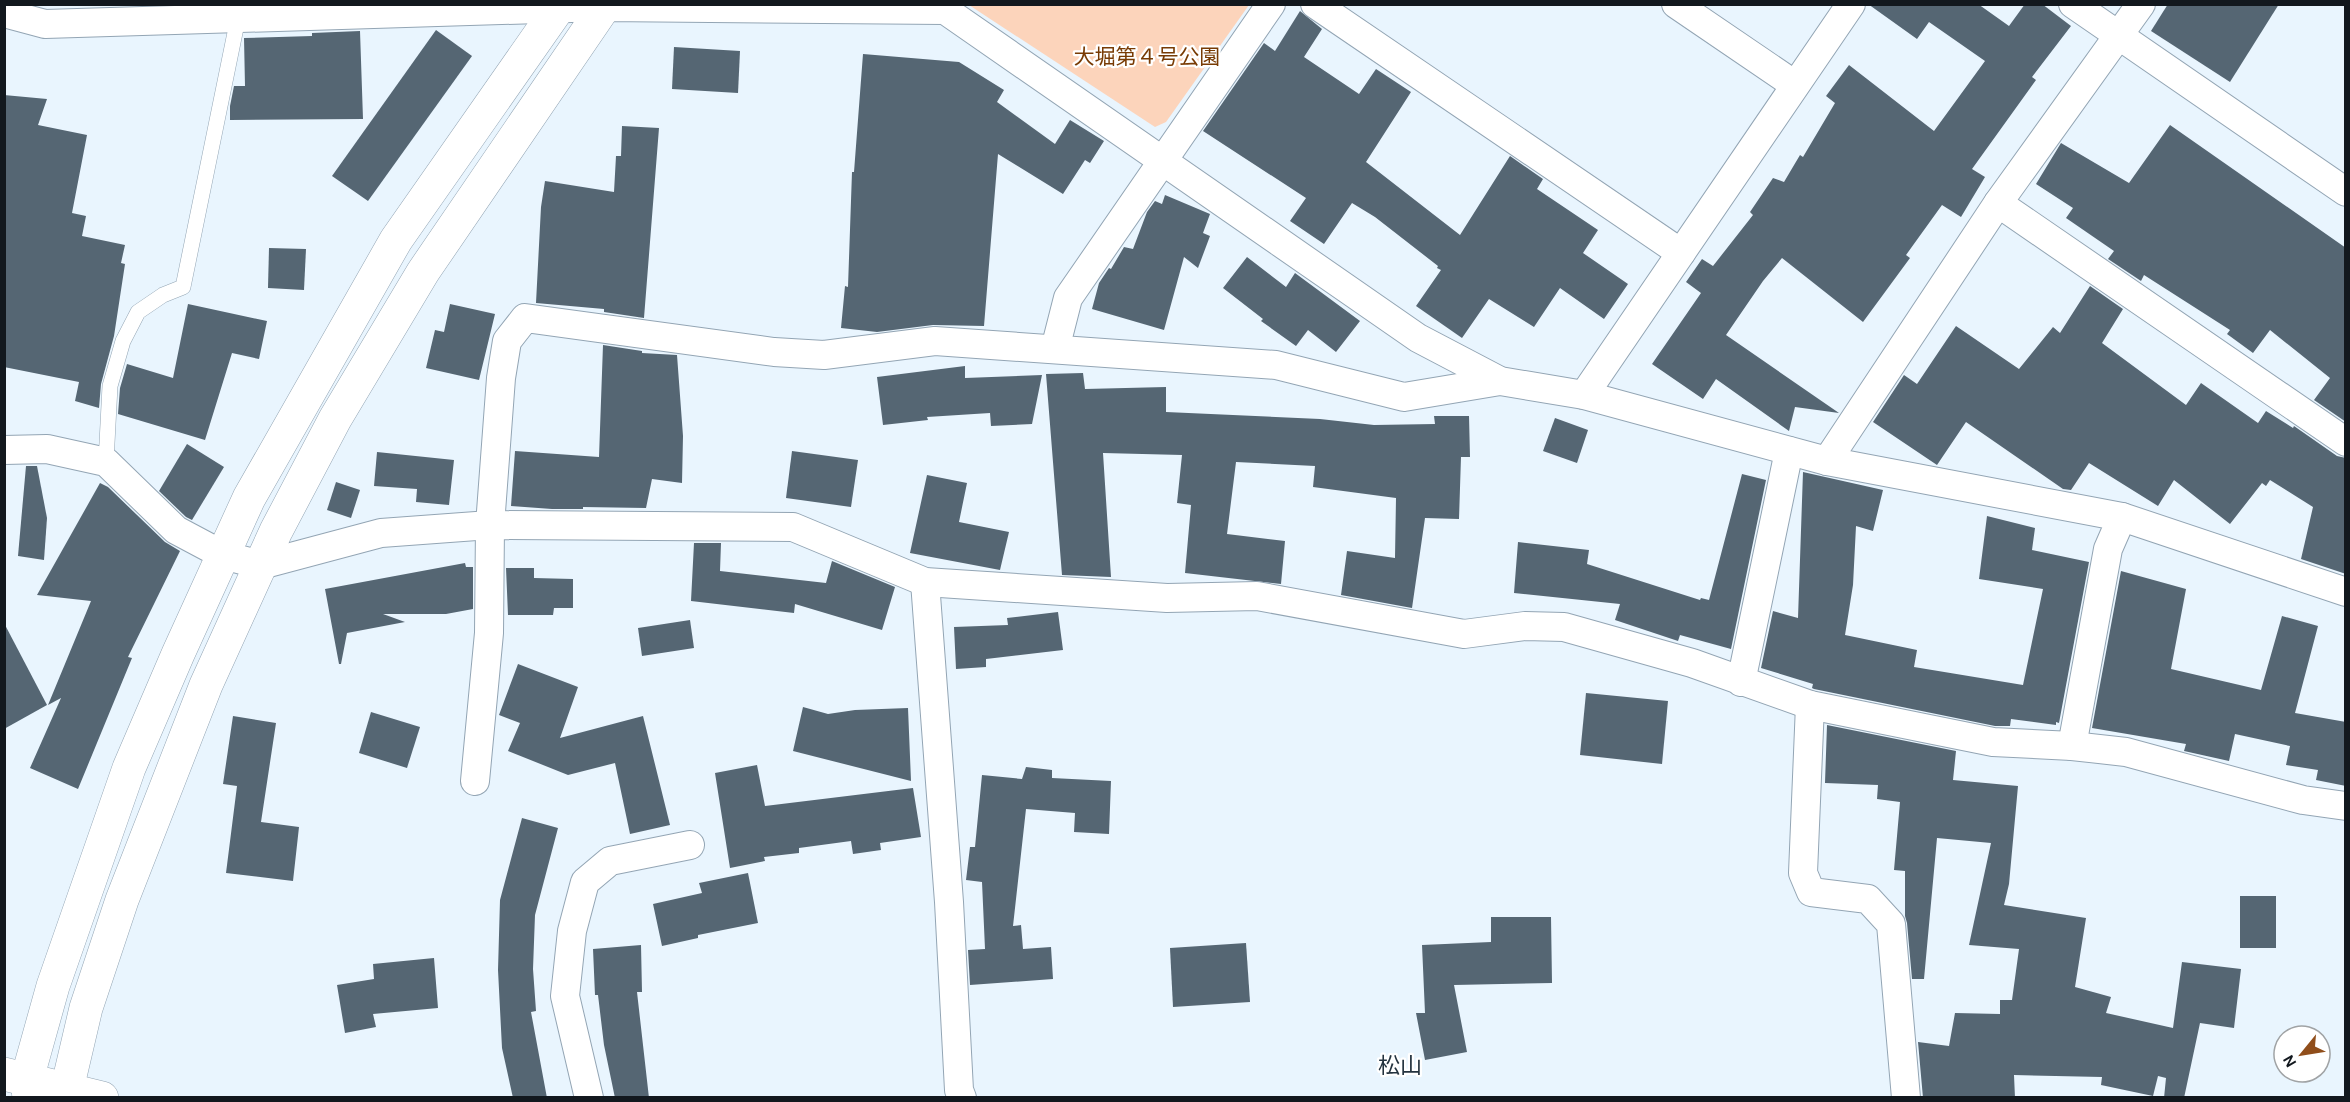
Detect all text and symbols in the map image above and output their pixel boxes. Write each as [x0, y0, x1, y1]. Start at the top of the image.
park label: 大堀第４号公園 [1074, 45, 1221, 69]
north arrow [2272, 1024, 2332, 1084]
text: N [2278, 1052, 2301, 1071]
district label: 松山 [1378, 1053, 1422, 1079]

